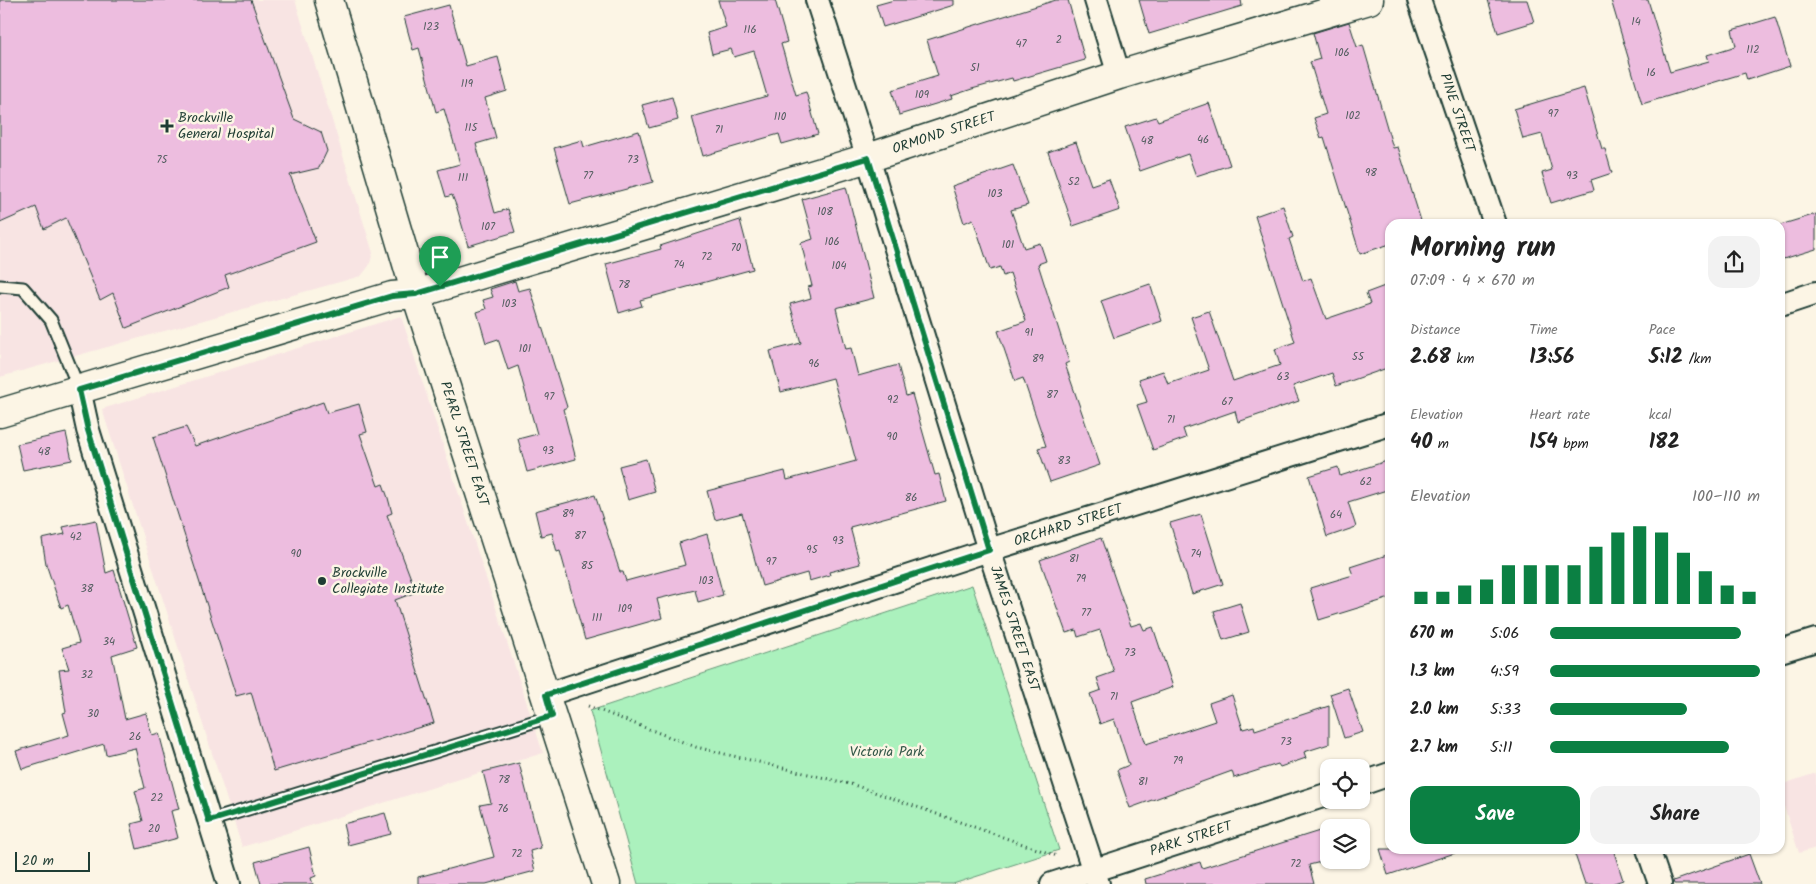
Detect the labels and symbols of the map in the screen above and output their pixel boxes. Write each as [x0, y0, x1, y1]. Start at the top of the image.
house number: 14 [1631, 13, 1641, 31]
house number: 123 [423, 18, 439, 36]
house number: 116 [743, 21, 757, 39]
house number: 2 [1056, 31, 1062, 49]
house number: 47 [1015, 35, 1027, 53]
house number: 112 [1746, 41, 1760, 59]
house number: 106 [1334, 44, 1350, 62]
house number: 51 [970, 59, 980, 77]
house number: 16 [1646, 64, 1656, 82]
street label: PINE STREET [1434, 70, 1481, 157]
house number: 119 [461, 75, 474, 93]
house number: 109 [915, 86, 930, 104]
street label: ORMOND STREET [889, 105, 1000, 160]
house number: 97 [1548, 105, 1559, 123]
place label: Brockville General Hospital [178, 107, 275, 145]
house number: 102 [1345, 107, 1361, 125]
house number: 110 [774, 108, 787, 126]
marker: Brockville General Hospital [160, 119, 174, 133]
house number: 115 [465, 119, 478, 137]
house number: 71 [715, 121, 723, 139]
house number: 46 [1197, 131, 1209, 149]
house number: 48 [1141, 132, 1154, 150]
house number: 75 [157, 151, 169, 169]
house number: 73 [627, 151, 639, 169]
house number: 98 [1365, 164, 1377, 182]
house number: 77 [583, 167, 594, 185]
house number: 93 [1566, 167, 1578, 185]
house number: 111 [458, 169, 468, 187]
house number: 52 [1068, 173, 1080, 191]
house number: 103 [987, 185, 1003, 203]
house number: 108 [817, 203, 833, 221]
house number: 107 [481, 218, 496, 236]
house number: 106 [824, 233, 840, 251]
pin [419, 236, 461, 287]
house number: 101 [1002, 236, 1014, 254]
house number: 70 [731, 239, 742, 257]
house number: 72 [701, 248, 713, 266]
house number: 74 [673, 256, 685, 274]
house number: 104 [831, 257, 847, 275]
house number: 78 [618, 276, 630, 294]
house number: 103 [501, 295, 517, 313]
house number: 91 [1025, 324, 1033, 342]
house number: 101 [519, 340, 531, 358]
house number: 55 [1352, 348, 1365, 366]
house number: 89 [1032, 350, 1045, 368]
house number: 96 [808, 355, 820, 373]
house number: 63 [1277, 368, 1289, 386]
street label: PEARL STREET EAST [434, 379, 495, 511]
house number: 87 [1046, 386, 1059, 404]
house number: 97 [544, 388, 555, 406]
house number: 92 [887, 391, 899, 409]
house number: 67 [1221, 393, 1234, 411]
house number: 71 [1167, 411, 1175, 429]
house number: 90 [887, 428, 898, 446]
house number: 93 [542, 442, 554, 460]
house number: 48 [38, 443, 51, 461]
house number: 83 [1058, 452, 1070, 470]
house number: 62 [1360, 473, 1372, 491]
house number: 86 [905, 489, 917, 507]
street label: ORCHARD STREET [1011, 497, 1127, 553]
house number: 89 [562, 505, 575, 523]
house number: 64 [1330, 506, 1342, 524]
house number: 87 [574, 527, 587, 545]
house number: 42 [70, 528, 82, 546]
house number: 93 [832, 532, 844, 550]
house number: 95 [806, 541, 819, 559]
house number: 90 [291, 545, 302, 563]
house number: 74 [1190, 545, 1202, 563]
house number: 81 [1069, 550, 1079, 568]
house number: 97 [766, 553, 777, 571]
house number: 85 [581, 557, 594, 575]
place label: Brockville Collegiate Institute [332, 562, 445, 600]
street label: JAMES STREET EAST [984, 563, 1046, 696]
house number: 79 [1076, 570, 1087, 588]
house number: 103 [698, 572, 714, 590]
marker: Brockville Collegiate Institute [316, 575, 328, 587]
house number: 38 [81, 580, 94, 598]
house number: 109 [618, 600, 633, 618]
house number: 77 [1081, 604, 1092, 622]
house number: 111 [592, 609, 602, 627]
house number: 34 [103, 633, 115, 651]
house number: 73 [1124, 644, 1136, 662]
house number: 32 [81, 666, 93, 684]
house number: 71 [1110, 688, 1118, 706]
house number: 30 [87, 705, 99, 723]
house number: 26 [129, 728, 141, 746]
house number: 73 [1280, 733, 1292, 751]
park label: Victoria Park [850, 741, 925, 763]
house number: 79 [1173, 752, 1184, 770]
house number: 78 [498, 771, 510, 789]
house number: 81 [1138, 773, 1148, 791]
house number: 22 [151, 789, 163, 807]
house number: 76 [497, 800, 509, 818]
street label: PARK STREET [1147, 815, 1236, 863]
house number: 20 [148, 820, 160, 838]
house number: 72 [511, 845, 523, 863]
scale bar [15, 849, 90, 872]
house number: 72 [1290, 855, 1302, 873]

